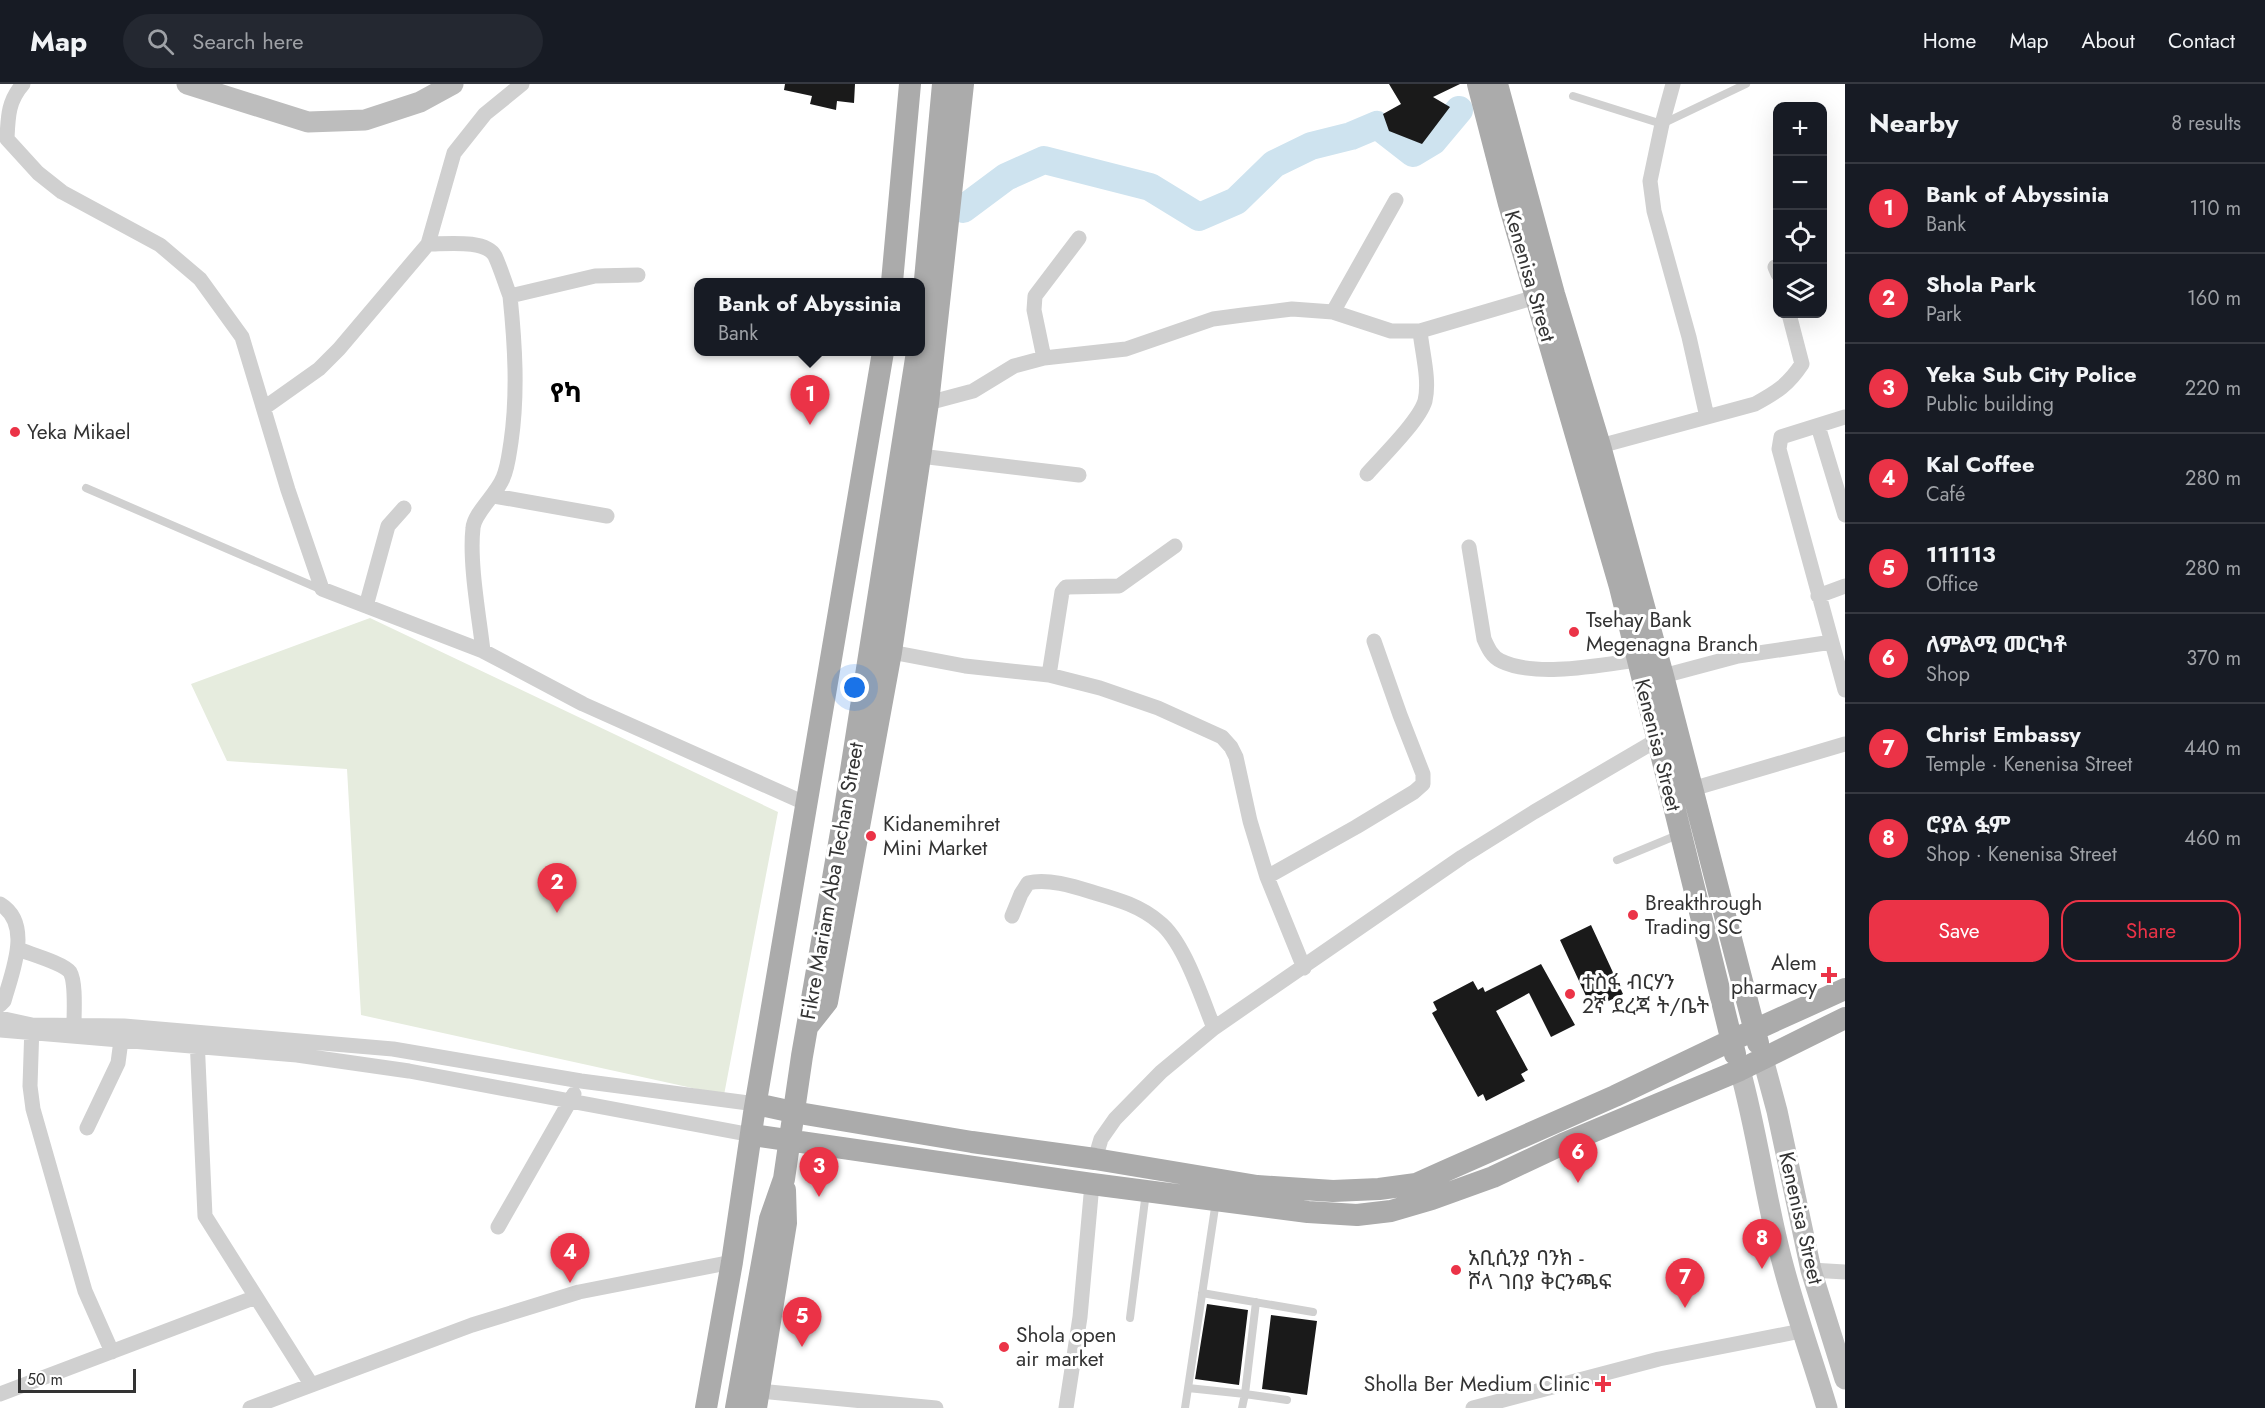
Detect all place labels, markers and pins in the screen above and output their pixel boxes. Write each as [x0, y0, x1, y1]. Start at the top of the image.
pin: 1 [790, 376, 830, 425]
place label: Yeka Mikael [27, 417, 131, 447]
marker: Yeka Mikael [8, 425, 22, 439]
place label: Tsehay Bank Megenagna Branch [1586, 605, 1758, 659]
marker: Tsehay Bank Megenagna Branch [1567, 625, 1581, 639]
place label: Kidanemihret Mini Market [883, 809, 1000, 863]
marker: Kidanemihret Mini Market [864, 829, 878, 843]
pin: 2 [538, 864, 576, 913]
place label: Breakthrough Trading SC [1645, 888, 1762, 942]
marker: Breakthrough Trading SC [1626, 908, 1640, 922]
place label: Alem pharmacy [1731, 948, 1818, 1002]
place label: ተስፋ ብርሃን 2ኛ ደረጃ ት/ቤት [1582, 967, 1709, 1021]
marker: Alem pharmacy [1822, 968, 1836, 982]
marker: ተስፋ ብርሃን 2ኛ ደረጃ ት/ቤት [1563, 987, 1577, 1001]
pin: 6 [1558, 1134, 1598, 1183]
pin: 3 [800, 1148, 838, 1197]
pin: 8 [1742, 1220, 1782, 1269]
pin: 4 [550, 1234, 590, 1283]
place label: አቢሲንያ ባንክ - ሾላ ገበያ ቅርንጫፍ [1468, 1243, 1611, 1297]
pin: 7 [1666, 1258, 1704, 1308]
marker: አቢሲንያ ባንክ - ሾላ ገበያ ቅርንጫፍ [1449, 1263, 1463, 1277]
pin: 5 [782, 1298, 822, 1347]
place label: Shola open air market [1016, 1320, 1117, 1374]
marker: Shola open air market [997, 1340, 1011, 1354]
place label: Sholla Ber Medium Clinic [1364, 1369, 1590, 1399]
marker: Sholla Ber Medium Clinic [1594, 1375, 1612, 1393]

